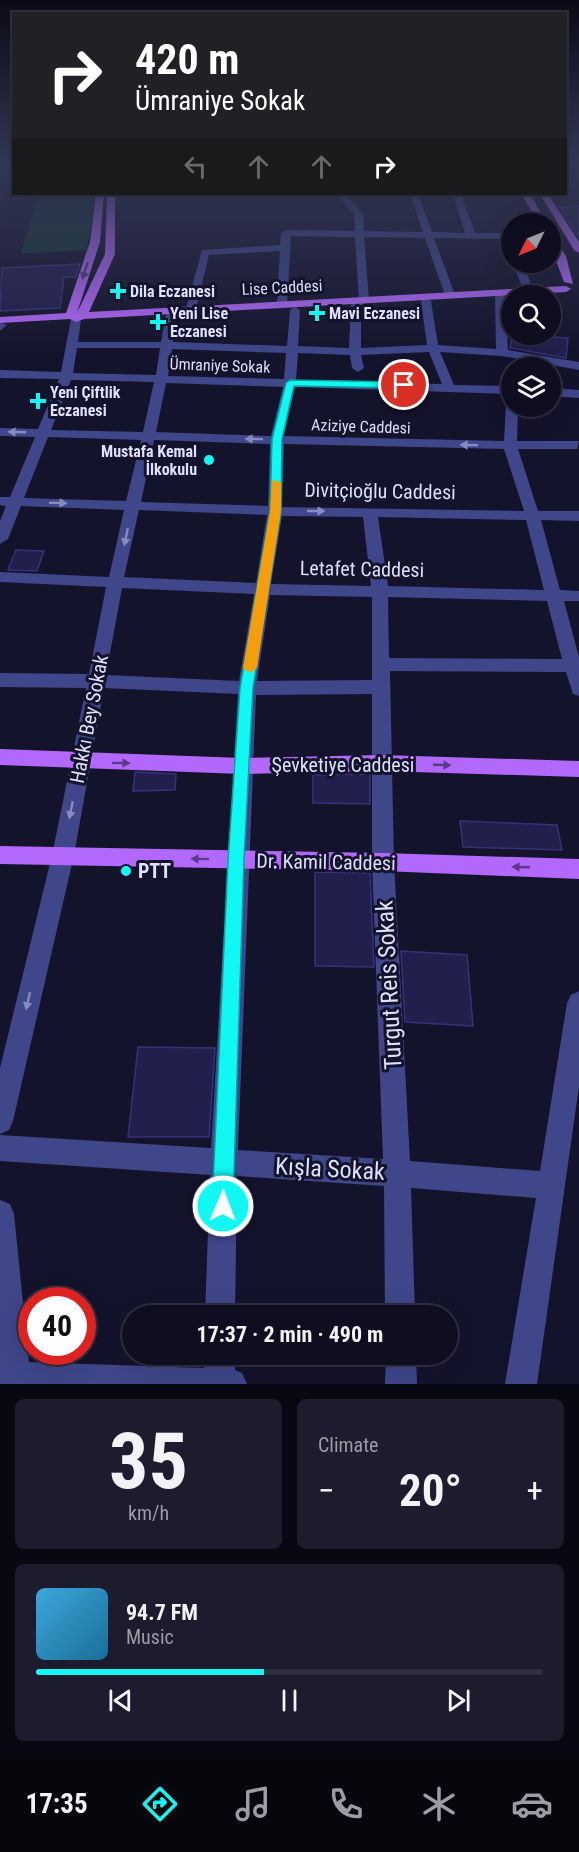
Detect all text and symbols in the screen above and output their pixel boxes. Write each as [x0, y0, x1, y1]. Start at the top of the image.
text: 420 m [135, 35, 240, 84]
icon: right [36, 36, 114, 114]
text: Ümraniye Sokak [135, 85, 305, 117]
icon: left [179, 150, 212, 183]
icon: ahead [242, 150, 275, 183]
icon: ahead [305, 150, 338, 183]
icon: right [368, 150, 401, 183]
north arrow [501, 213, 561, 273]
map controls [501, 213, 561, 417]
one-way arrow [80, 262, 89, 280]
street label: Lise Caddesi [241, 276, 323, 299]
place label: Dila Eczanesi [130, 282, 215, 301]
marker: Dila Eczanesi [111, 284, 125, 298]
button: search [501, 285, 561, 345]
place label: Yeni Lise Eczanesi [170, 304, 228, 341]
place label: Mavi Eczanesi [329, 304, 420, 323]
marker: Mavi Eczanesi [310, 306, 324, 320]
marker: Yeni Lise Eczanesi [151, 315, 165, 329]
street label: Ümraniye Sokak [169, 354, 271, 377]
button: layers [501, 357, 561, 417]
pin [378, 359, 429, 410]
icon: arrive [387, 368, 420, 401]
place label: Yeni Çiftlik Eczanesi [50, 383, 121, 420]
marker: Yeni Çiftlik Eczanesi [31, 394, 45, 408]
street label: Aziziye Caddesi [311, 415, 411, 438]
one-way arrow [7, 428, 26, 437]
one-way arrow [244, 434, 263, 444]
one-way arrow [460, 440, 479, 450]
place label: Mustafa Kemal İlkokulu [101, 442, 197, 479]
marker: Mustafa Kemal İlkokulu [202, 453, 216, 467]
street label: Divitçioğlu Caddesi [304, 478, 456, 504]
one-way arrow [49, 498, 68, 508]
one-way arrow [307, 506, 326, 516]
one-way arrow [121, 528, 130, 547]
street label: Letafet Caddesi [300, 556, 424, 582]
street label: Hakkı Bey Sokak [65, 653, 113, 785]
street label: Şevketiye Caddesi [272, 753, 414, 777]
one-way arrow [112, 759, 131, 768]
one-way arrow [433, 761, 452, 770]
one-way arrow [66, 801, 76, 820]
street label: Dr. Kamil Caddesi [256, 849, 396, 875]
one-way arrow [190, 854, 209, 864]
place label: PTT [138, 859, 171, 883]
one-way arrow [511, 863, 530, 872]
marker: PTT [119, 864, 133, 878]
street label: Turgut Reis Sokak [371, 899, 407, 1070]
one-way arrow [23, 991, 33, 1010]
street label: Kışla Sokak [274, 1152, 386, 1186]
position arrow [191, 1174, 255, 1238]
speed limit sign: 40 [18, 1287, 96, 1365]
text: 17:37 · 2 min · 490 m [197, 1322, 383, 1347]
text: 35 [109, 1416, 188, 1507]
text: Climate [318, 1433, 378, 1457]
text: 20° [399, 1464, 462, 1517]
text: − [318, 1471, 335, 1510]
text: + [527, 1471, 543, 1510]
text: km/h [128, 1501, 169, 1525]
text: 94.7 FM [126, 1600, 198, 1625]
text: Music [126, 1625, 174, 1649]
icon: previous [104, 1684, 137, 1717]
icon: pause [273, 1684, 306, 1717]
icon: next [442, 1684, 475, 1717]
icon: directions [139, 1783, 181, 1825]
icon: music [232, 1783, 274, 1825]
icon: phone [325, 1783, 367, 1825]
icon: climate [418, 1783, 460, 1825]
icon: car [511, 1783, 553, 1825]
text: 17:35 [26, 1788, 88, 1820]

